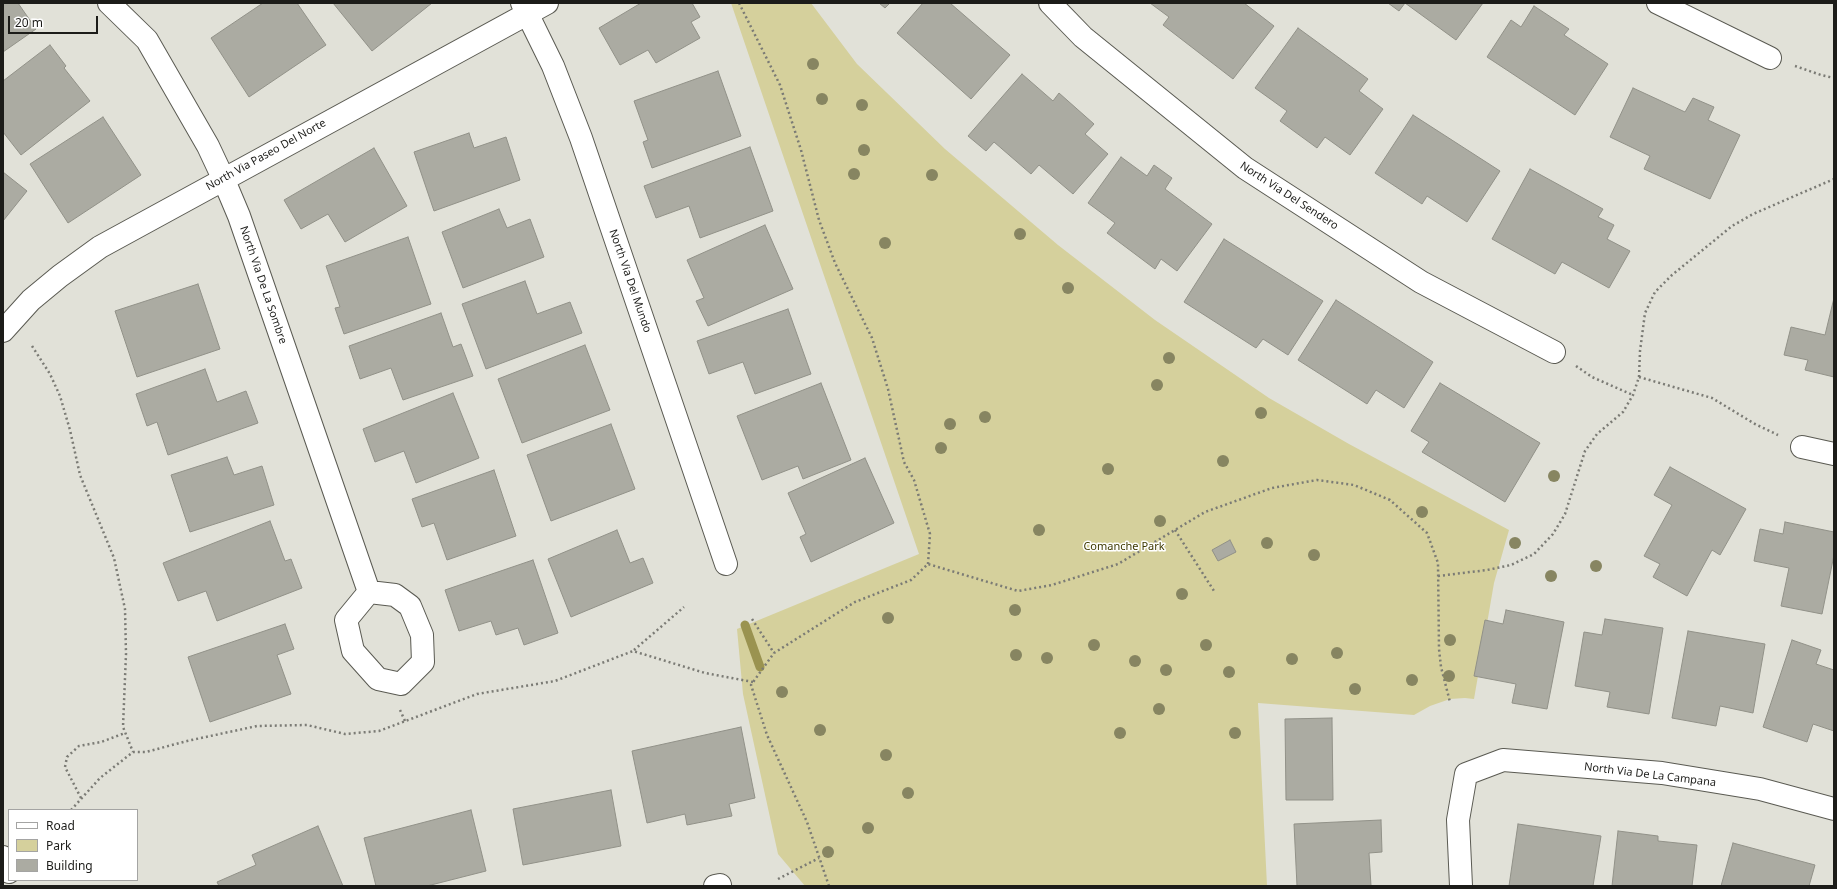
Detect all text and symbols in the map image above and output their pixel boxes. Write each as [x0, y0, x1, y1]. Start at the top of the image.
scale bar [10, 8, 100, 34]
text: 20 m [15, 14, 43, 31]
street label: North Via Paseo Del Norte [204, 116, 328, 194]
street label: North Via Del Sendero [1237, 159, 1341, 233]
street label: North Via De La Sombre [237, 224, 289, 346]
street label: North Via Del Mundo [606, 228, 654, 334]
park label: Comanche Park [1083, 540, 1165, 554]
street label: North Via De La Campana [1583, 760, 1717, 790]
legend [8, 809, 138, 881]
text: Road [46, 817, 75, 834]
text: Park [46, 837, 71, 854]
text: Building [46, 857, 93, 874]

